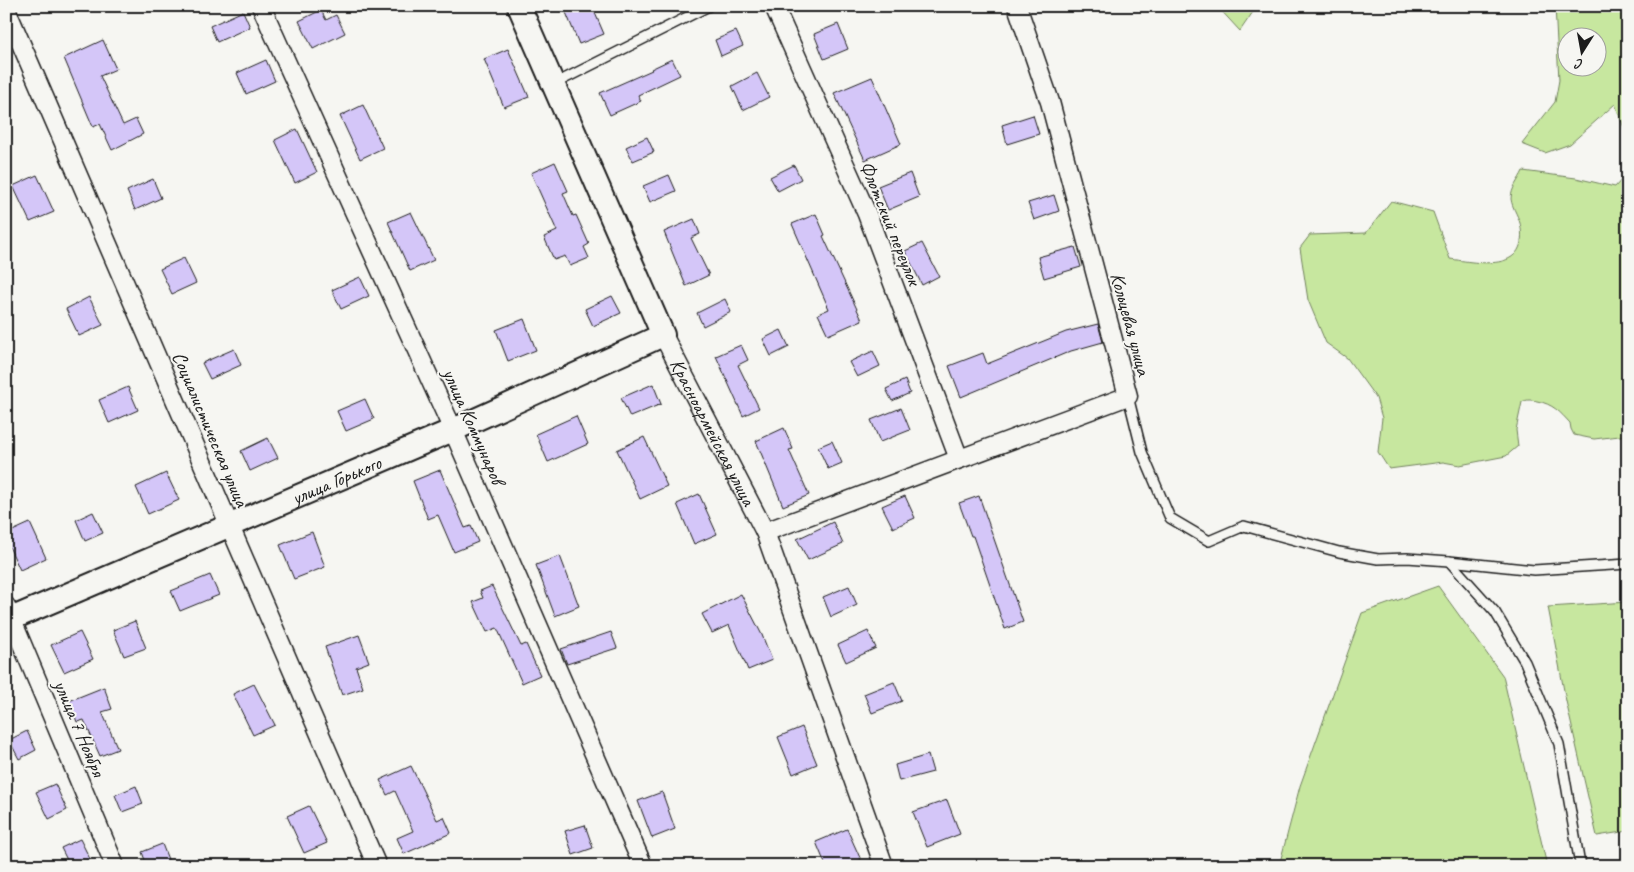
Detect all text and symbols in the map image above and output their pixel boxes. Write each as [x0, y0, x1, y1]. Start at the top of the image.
north arrow [1556, 28, 1606, 78]
text: С [1573, 55, 1585, 73]
street label: Флотский переулок [854, 157, 927, 290]
street label: Кольцевая улица [1105, 270, 1157, 380]
street label: Социалистическая улица [167, 348, 255, 512]
street label: Красноармейская улица [664, 354, 762, 512]
street label: улица Коммунаров [437, 364, 512, 492]
street label: улица Горького [287, 450, 386, 511]
street label: улица 7 Ноября [48, 675, 112, 782]

